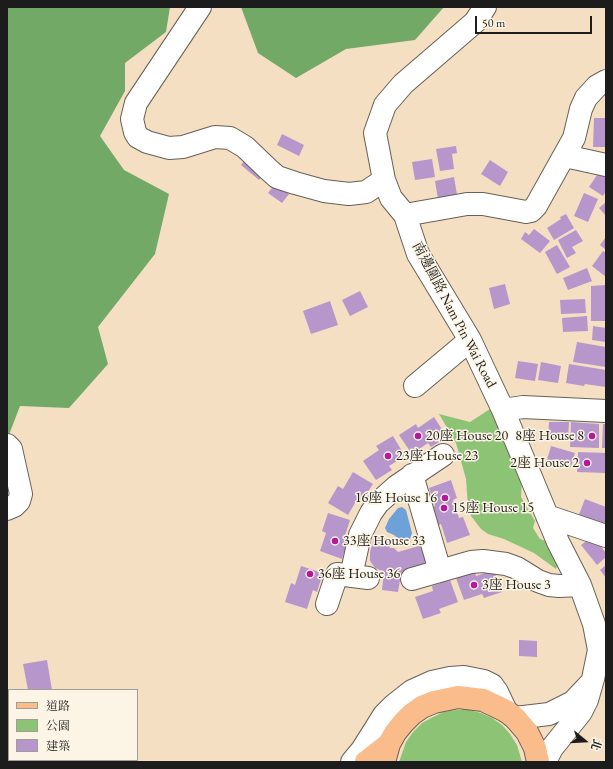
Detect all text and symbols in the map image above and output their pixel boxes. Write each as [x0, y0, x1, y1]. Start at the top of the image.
scale bar [477, 8, 594, 34]
text: 50 m [482, 15, 505, 31]
street label: 南邊圍路 Nam Pin Wai Road [408, 239, 500, 391]
place label: 20座 House 20 [426, 428, 508, 444]
place label: 8座 House 8 [515, 428, 584, 444]
marker: 20座 House 20 [413, 431, 423, 441]
marker: 8座 House 8 [587, 431, 597, 441]
place label: 23座 House 23 [396, 448, 478, 464]
marker: 23座 House 23 [383, 451, 393, 461]
place label: 2座 House 2 [510, 455, 579, 471]
marker: 2座 House 2 [582, 458, 592, 468]
place label: 16座 House 16 [355, 490, 437, 506]
marker: 16座 House 16 [440, 493, 450, 503]
place label: 15座 House 15 [452, 500, 534, 516]
marker: 15座 House 15 [439, 503, 449, 513]
place label: 33座 House 33 [343, 533, 425, 549]
marker: 33座 House 33 [330, 536, 340, 546]
place label: 36座 House 36 [318, 566, 400, 582]
marker: 36座 House 36 [305, 569, 315, 579]
place label: 3座 House 3 [482, 577, 551, 593]
marker: 3座 House 3 [469, 580, 479, 590]
legend [8, 689, 138, 761]
text: 道路 [46, 698, 70, 714]
text: 公園 [46, 718, 70, 734]
north arrow [565, 721, 605, 761]
text: 北 [588, 737, 605, 752]
text: 建築 [46, 738, 70, 754]

